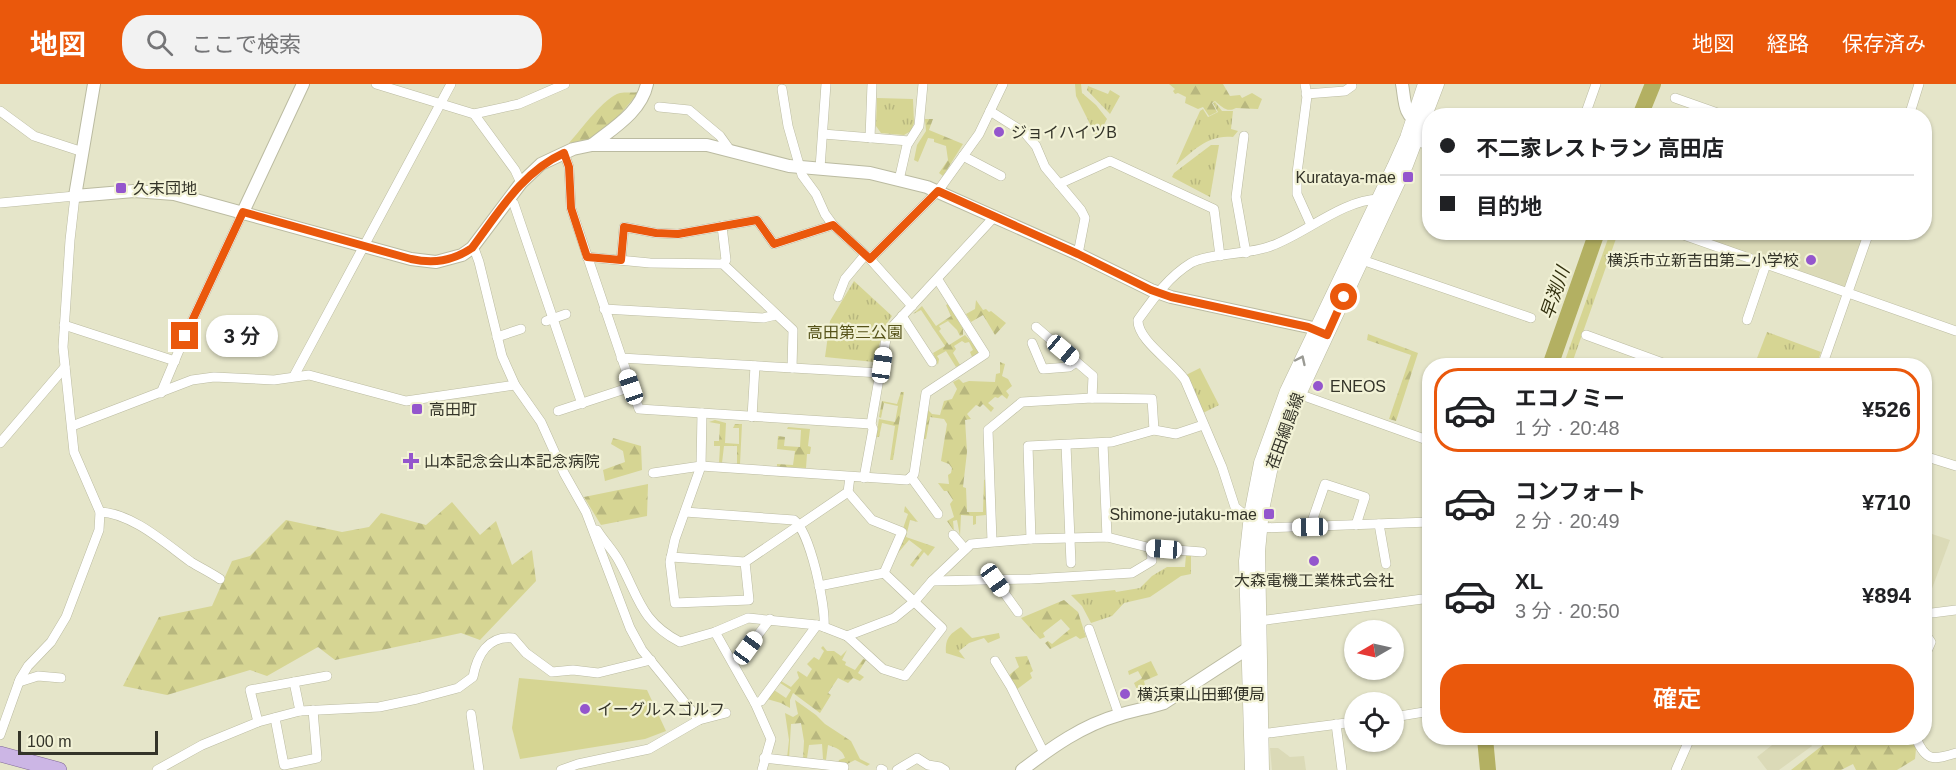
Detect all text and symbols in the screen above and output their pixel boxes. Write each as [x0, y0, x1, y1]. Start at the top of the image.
search box [122, 15, 542, 69]
icon: search [143, 26, 176, 59]
text: 地図 [30, 29, 86, 60]
text: ここで検索 [191, 32, 301, 57]
text: 地図 [1692, 32, 1734, 55]
text: 経路 [1767, 32, 1809, 55]
text: 保存済み [1842, 32, 1926, 55]
place label: ジョイハイツB [1011, 124, 1117, 141]
marker: ジョイハイツB [992, 125, 1006, 139]
text: 不二家レストラン 高田店 [1476, 136, 1724, 161]
place label: Kurataya-mae [1296, 169, 1396, 186]
marker: Kurataya-mae [1401, 170, 1415, 184]
place label: 久末団地 [133, 180, 197, 197]
marker: 久末団地 [114, 181, 128, 195]
text: 目的地 [1476, 194, 1542, 219]
place label: 横浜市立新吉田第二小学校 [1607, 252, 1799, 269]
marker: 横浜市立新吉田第二小学校 [1804, 253, 1818, 267]
water label: 早渕川 [1537, 262, 1574, 322]
route start [1330, 283, 1357, 310]
callout: 3 分 [206, 315, 278, 357]
route end [171, 322, 198, 349]
park label: 高田第三公園 [807, 324, 903, 341]
text: 3 分 [224, 325, 260, 347]
car [1043, 332, 1083, 368]
car [871, 346, 893, 384]
one-way arrow [1294, 356, 1306, 367]
car [617, 367, 645, 407]
place label: ENEOS [1330, 378, 1386, 395]
marker: ENEOS [1311, 379, 1325, 393]
icon: car [1443, 383, 1497, 437]
text: エコノミー [1515, 386, 1625, 411]
street label: 荏田綱島線 [1263, 390, 1307, 472]
text: ¥526 [1862, 397, 1911, 422]
place label: 高田町 [429, 401, 477, 418]
marker: 高田町 [410, 402, 424, 416]
text: 1 分 · 20:48 [1515, 417, 1620, 439]
marker: 山本記念会山本記念病院 [402, 452, 420, 470]
place label: 山本記念会山本記念病院 [424, 453, 600, 470]
icon: car [1443, 476, 1497, 530]
text: コンフォート [1515, 479, 1646, 504]
text: ¥710 [1862, 490, 1911, 515]
place label: Shimone-jutaku-mae [1109, 506, 1257, 523]
marker: Shimone-jutaku-mae [1262, 507, 1276, 521]
text: 2 分 · 20:49 [1515, 510, 1620, 532]
car [1292, 518, 1328, 536]
car [1145, 539, 1183, 559]
marker: 大森電機工業株式会社 [1307, 554, 1321, 568]
car [977, 560, 1013, 600]
icon: car [1443, 569, 1497, 623]
text: XL [1515, 569, 1543, 594]
place label: 大森電機工業株式会社 [1234, 572, 1394, 589]
text: ¥894 [1862, 583, 1911, 608]
text: 3 分 · 20:50 [1515, 600, 1620, 622]
north arrow [1344, 620, 1404, 680]
map controls [1344, 620, 1404, 752]
car [730, 628, 766, 668]
button: 確定 [1440, 664, 1914, 733]
place label: 横浜東山田郵便局 [1137, 686, 1265, 703]
marker: 横浜東山田郵便局 [1118, 687, 1132, 701]
button: locate [1344, 692, 1404, 752]
place label: イーグルスゴルフ [597, 701, 725, 718]
marker: イーグルスゴルフ [578, 702, 592, 716]
scale bar [18, 728, 158, 756]
text: 100 m [27, 733, 71, 750]

